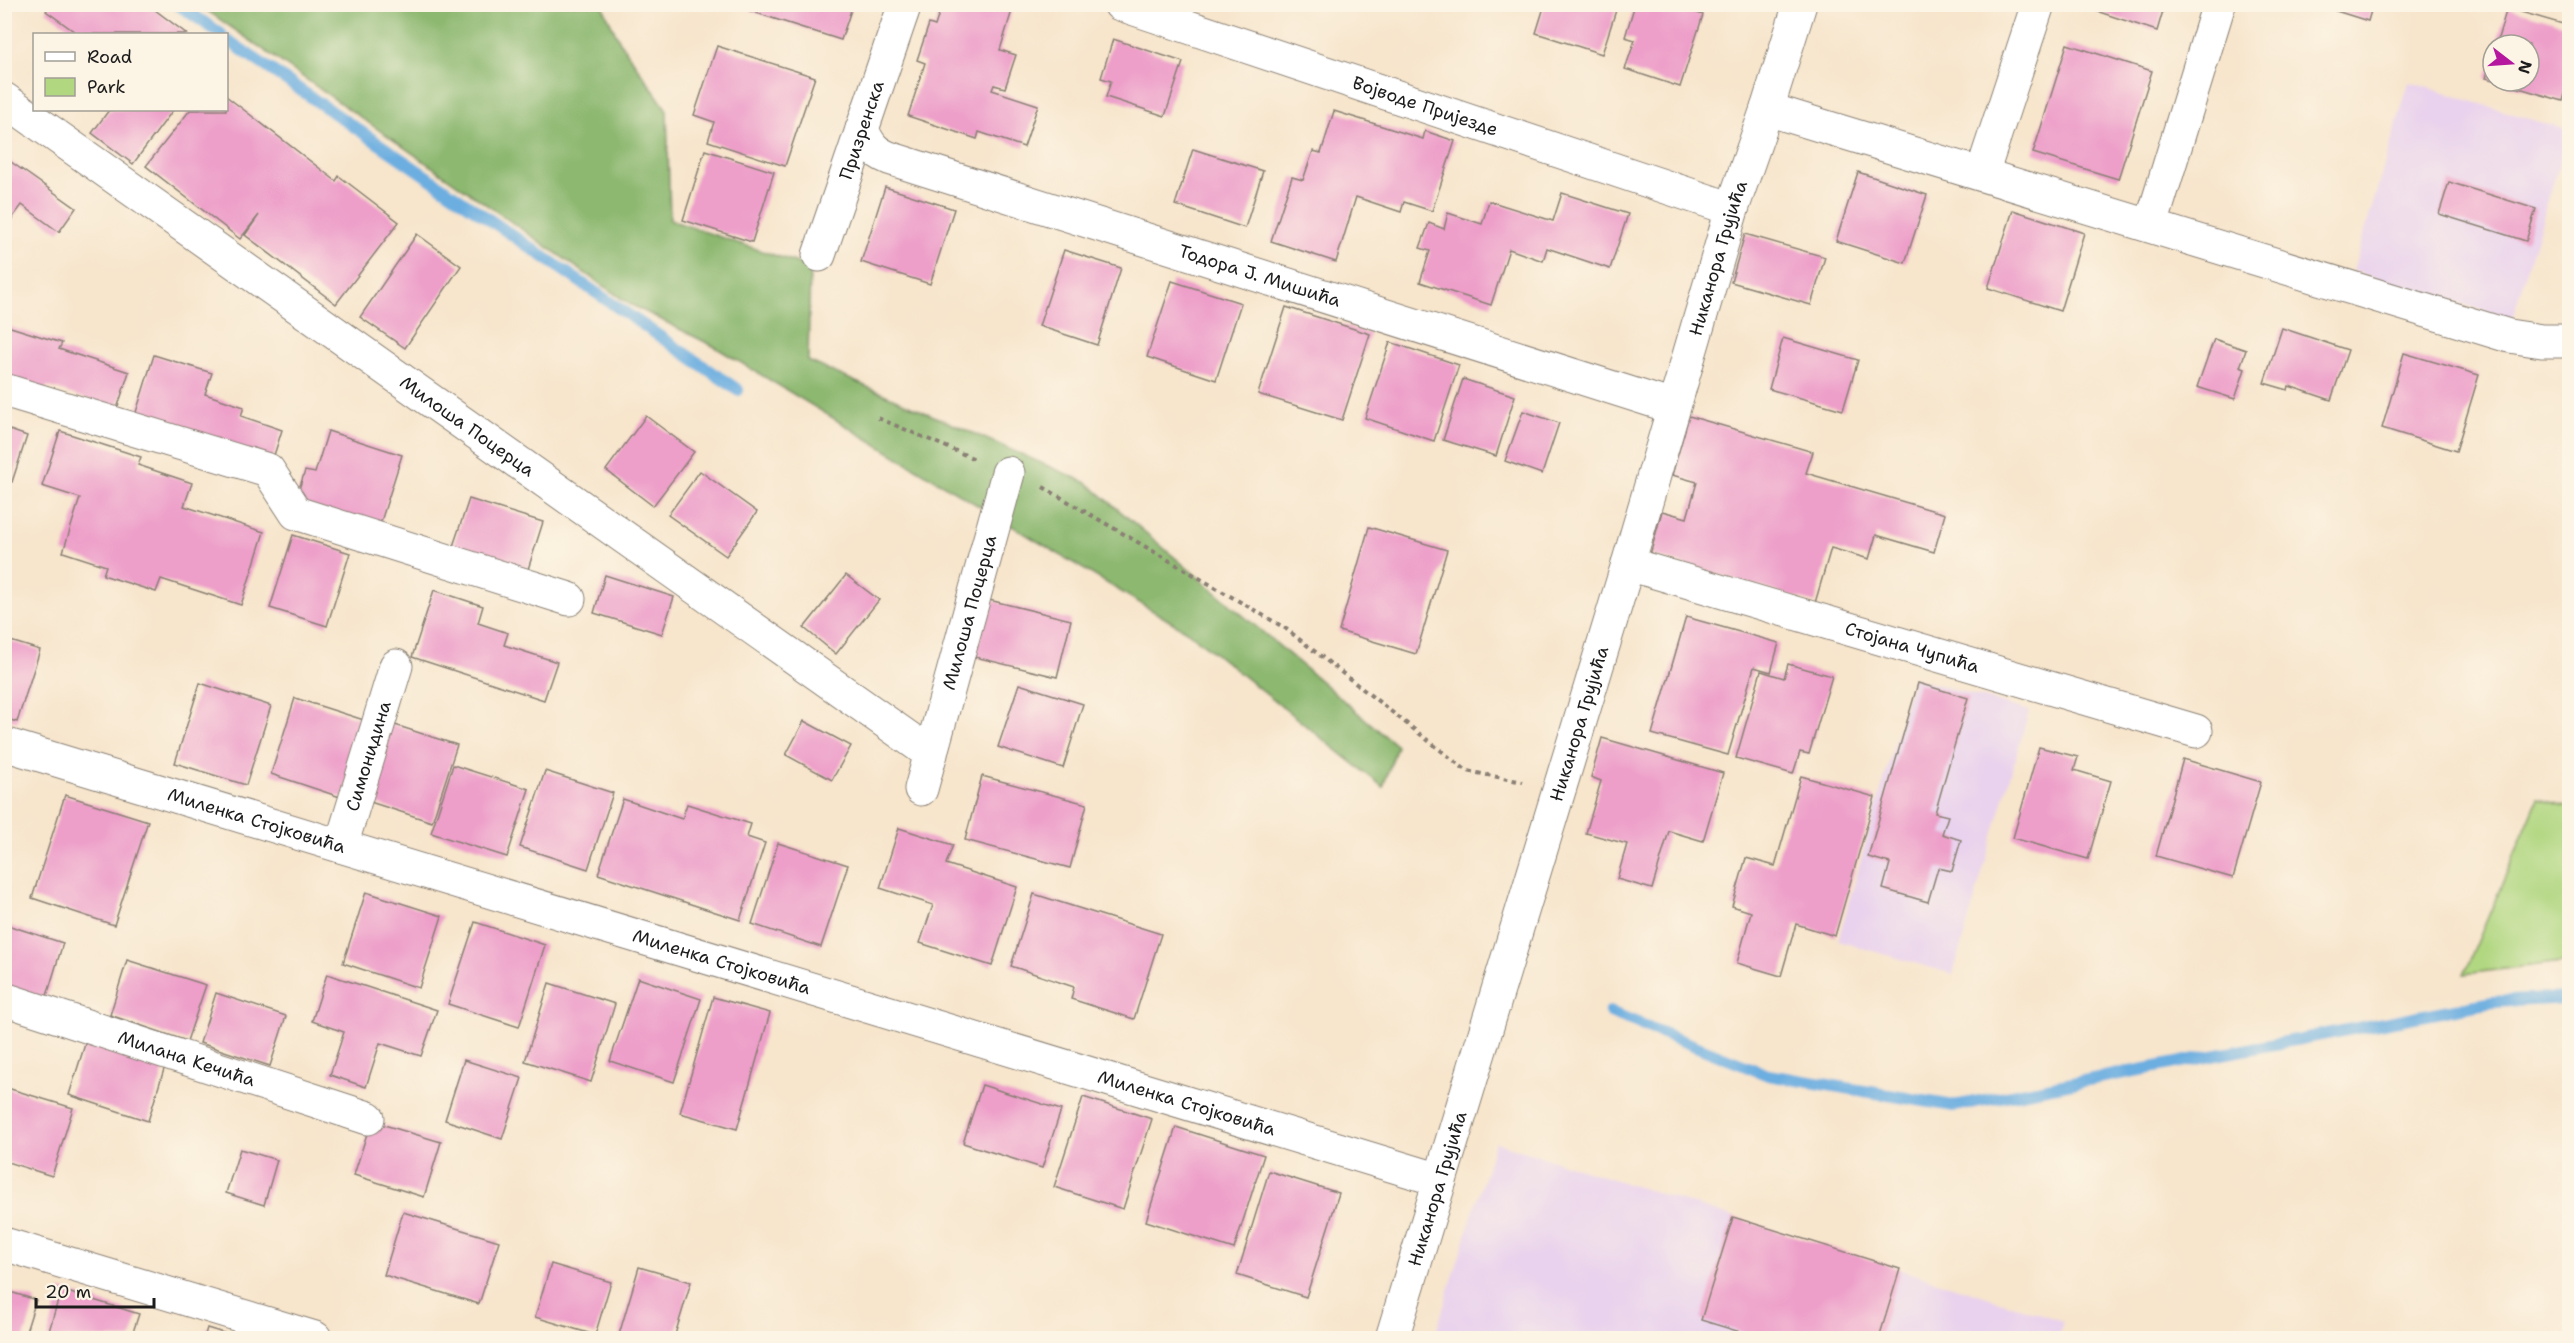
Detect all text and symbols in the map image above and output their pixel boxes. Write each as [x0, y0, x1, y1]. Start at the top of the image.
legend [33, 33, 228, 111]
north arrow [2481, 33, 2541, 93]
text: Road [87, 45, 132, 69]
text: N [2513, 58, 2537, 76]
street label: Војводе Пријезде [1349, 71, 1501, 142]
text: Park [87, 75, 126, 99]
street label: Призренска [834, 77, 890, 183]
street label: Никанора Грујића [1683, 177, 1753, 339]
street label: Тодора Ј. Мишића [1176, 239, 1344, 313]
street label: Милоша Поцерца [395, 370, 539, 482]
street label: Милоша Поцерца [937, 532, 1002, 693]
street label: Стојана Чупића [1842, 616, 1982, 679]
street label: Никанора Грујића [1544, 643, 1614, 804]
street label: Симонидина [340, 698, 397, 814]
street label: Миленка Стојковића [165, 782, 348, 859]
street label: Миленка Стојковића [630, 924, 814, 1000]
street label: Милана Кечића [115, 1025, 258, 1092]
street label: Миленка Стојковића [1095, 1065, 1279, 1141]
street label: Никанора Грујића [1403, 1108, 1472, 1269]
scale bar [36, 1271, 154, 1309]
text: 20 m [45, 1280, 91, 1304]

